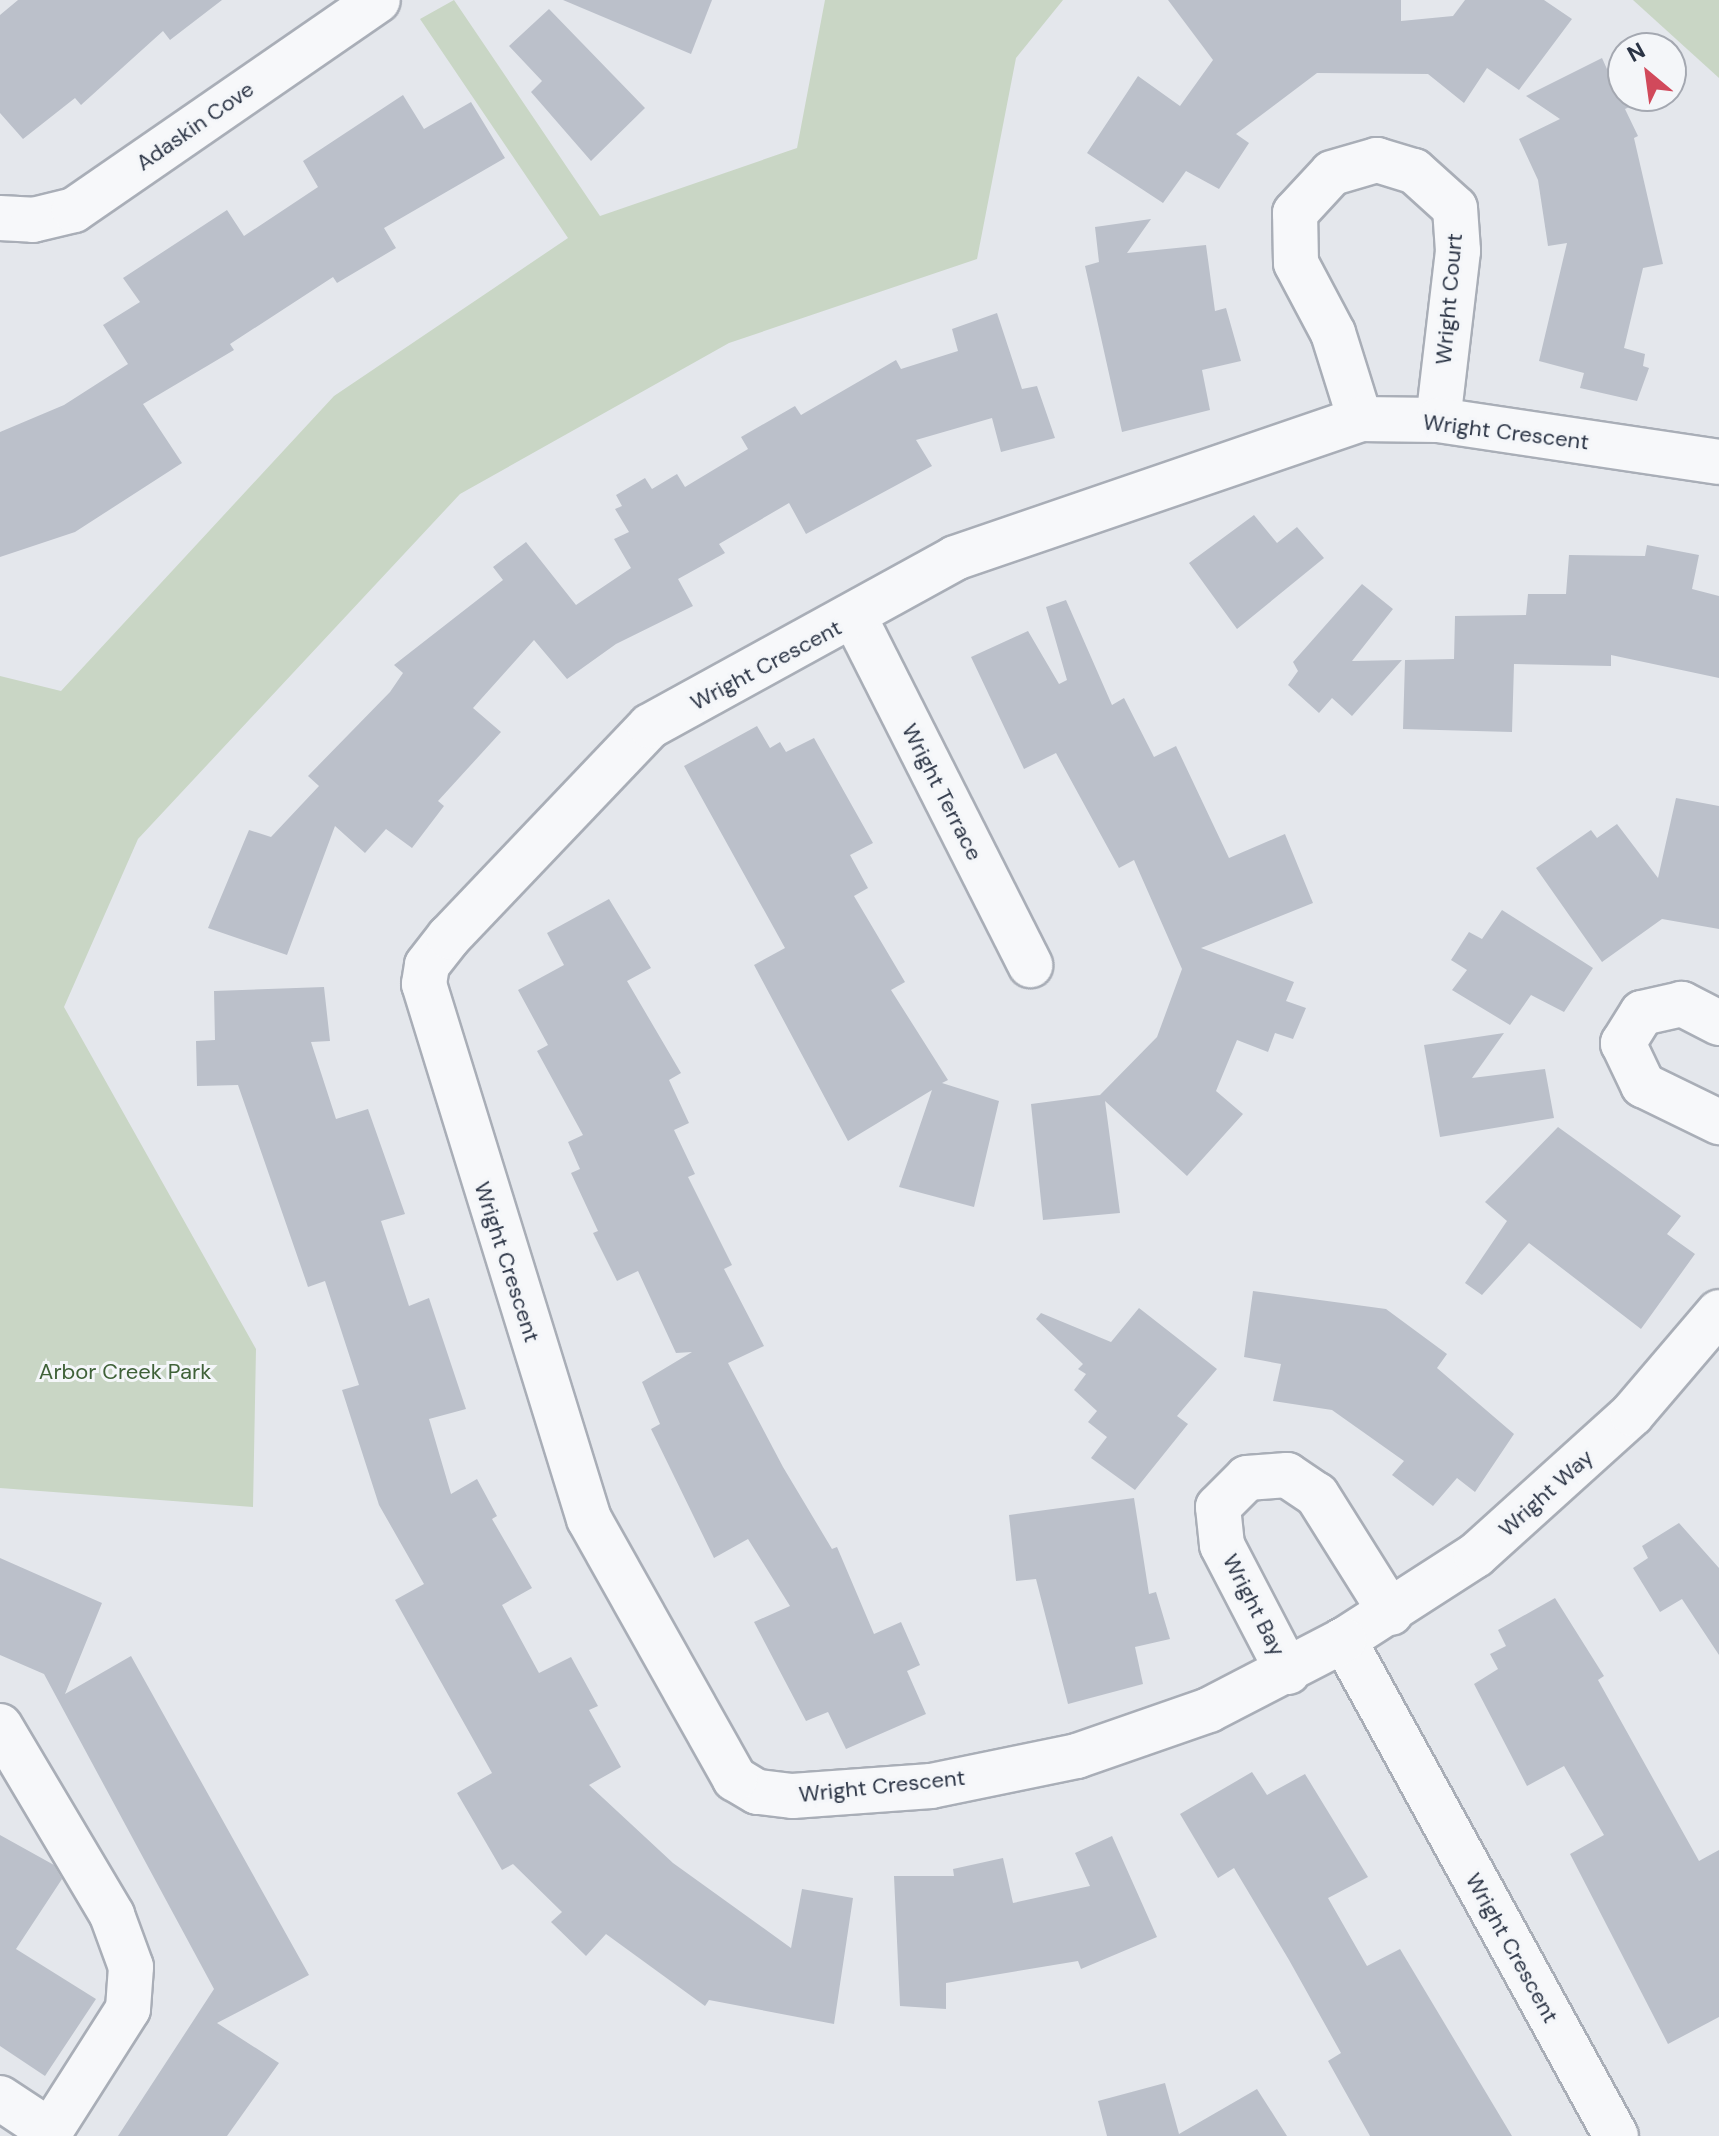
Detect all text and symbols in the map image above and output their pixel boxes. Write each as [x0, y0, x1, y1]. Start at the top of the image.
north arrow [1607, 32, 1687, 112]
text: N [1622, 36, 1650, 69]
street label: Adaskin Cove [131, 76, 259, 176]
street label: Wright Court [1430, 232, 1468, 366]
street label: Wright Crescent [1421, 409, 1591, 455]
street label: Wright Crescent [686, 614, 846, 716]
street label: Wright Terrace [896, 719, 988, 865]
street label: Wright Crescent [469, 1178, 545, 1346]
park label: Arbor Creek Park [39, 1359, 211, 1385]
street label: Wright Way [1493, 1444, 1599, 1542]
street label: Wright Bay [1217, 1550, 1291, 1660]
street label: Wright Crescent [798, 1764, 966, 1808]
street label: Wright Crescent [1460, 1869, 1564, 2027]

